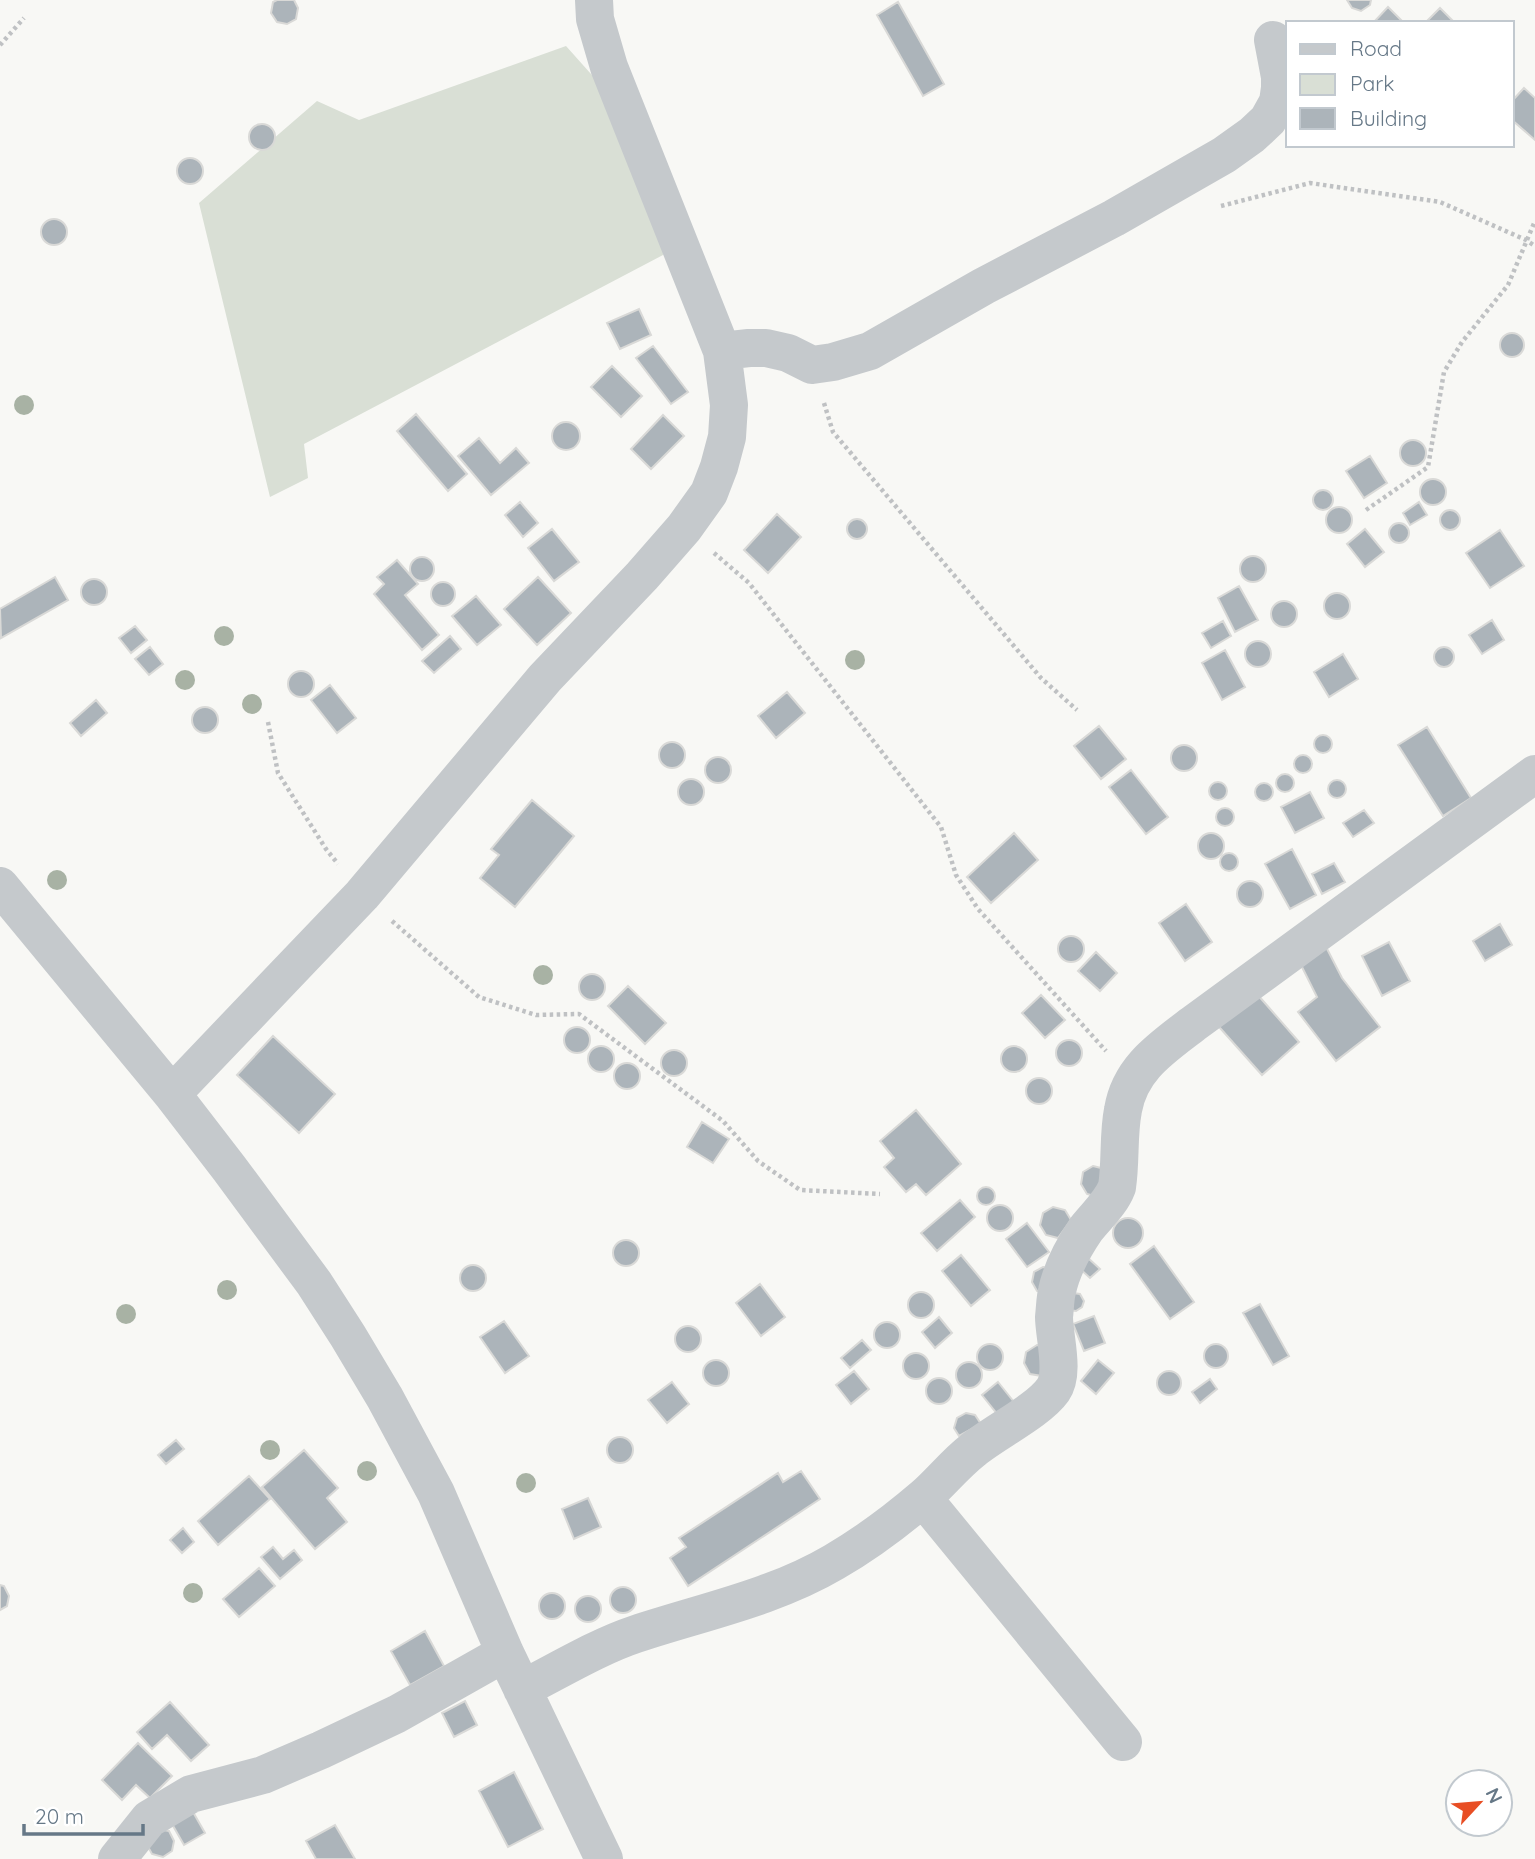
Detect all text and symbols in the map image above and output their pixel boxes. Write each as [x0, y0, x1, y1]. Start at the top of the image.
legend [1286, 21, 1514, 147]
text: Road [1350, 35, 1402, 61]
text: Park [1350, 70, 1394, 96]
text: Building [1350, 105, 1427, 131]
north arrow [1444, 1768, 1514, 1838]
text: N [1480, 1784, 1508, 1807]
scale bar [24, 1792, 144, 1836]
text: 20 m [35, 1803, 84, 1829]

